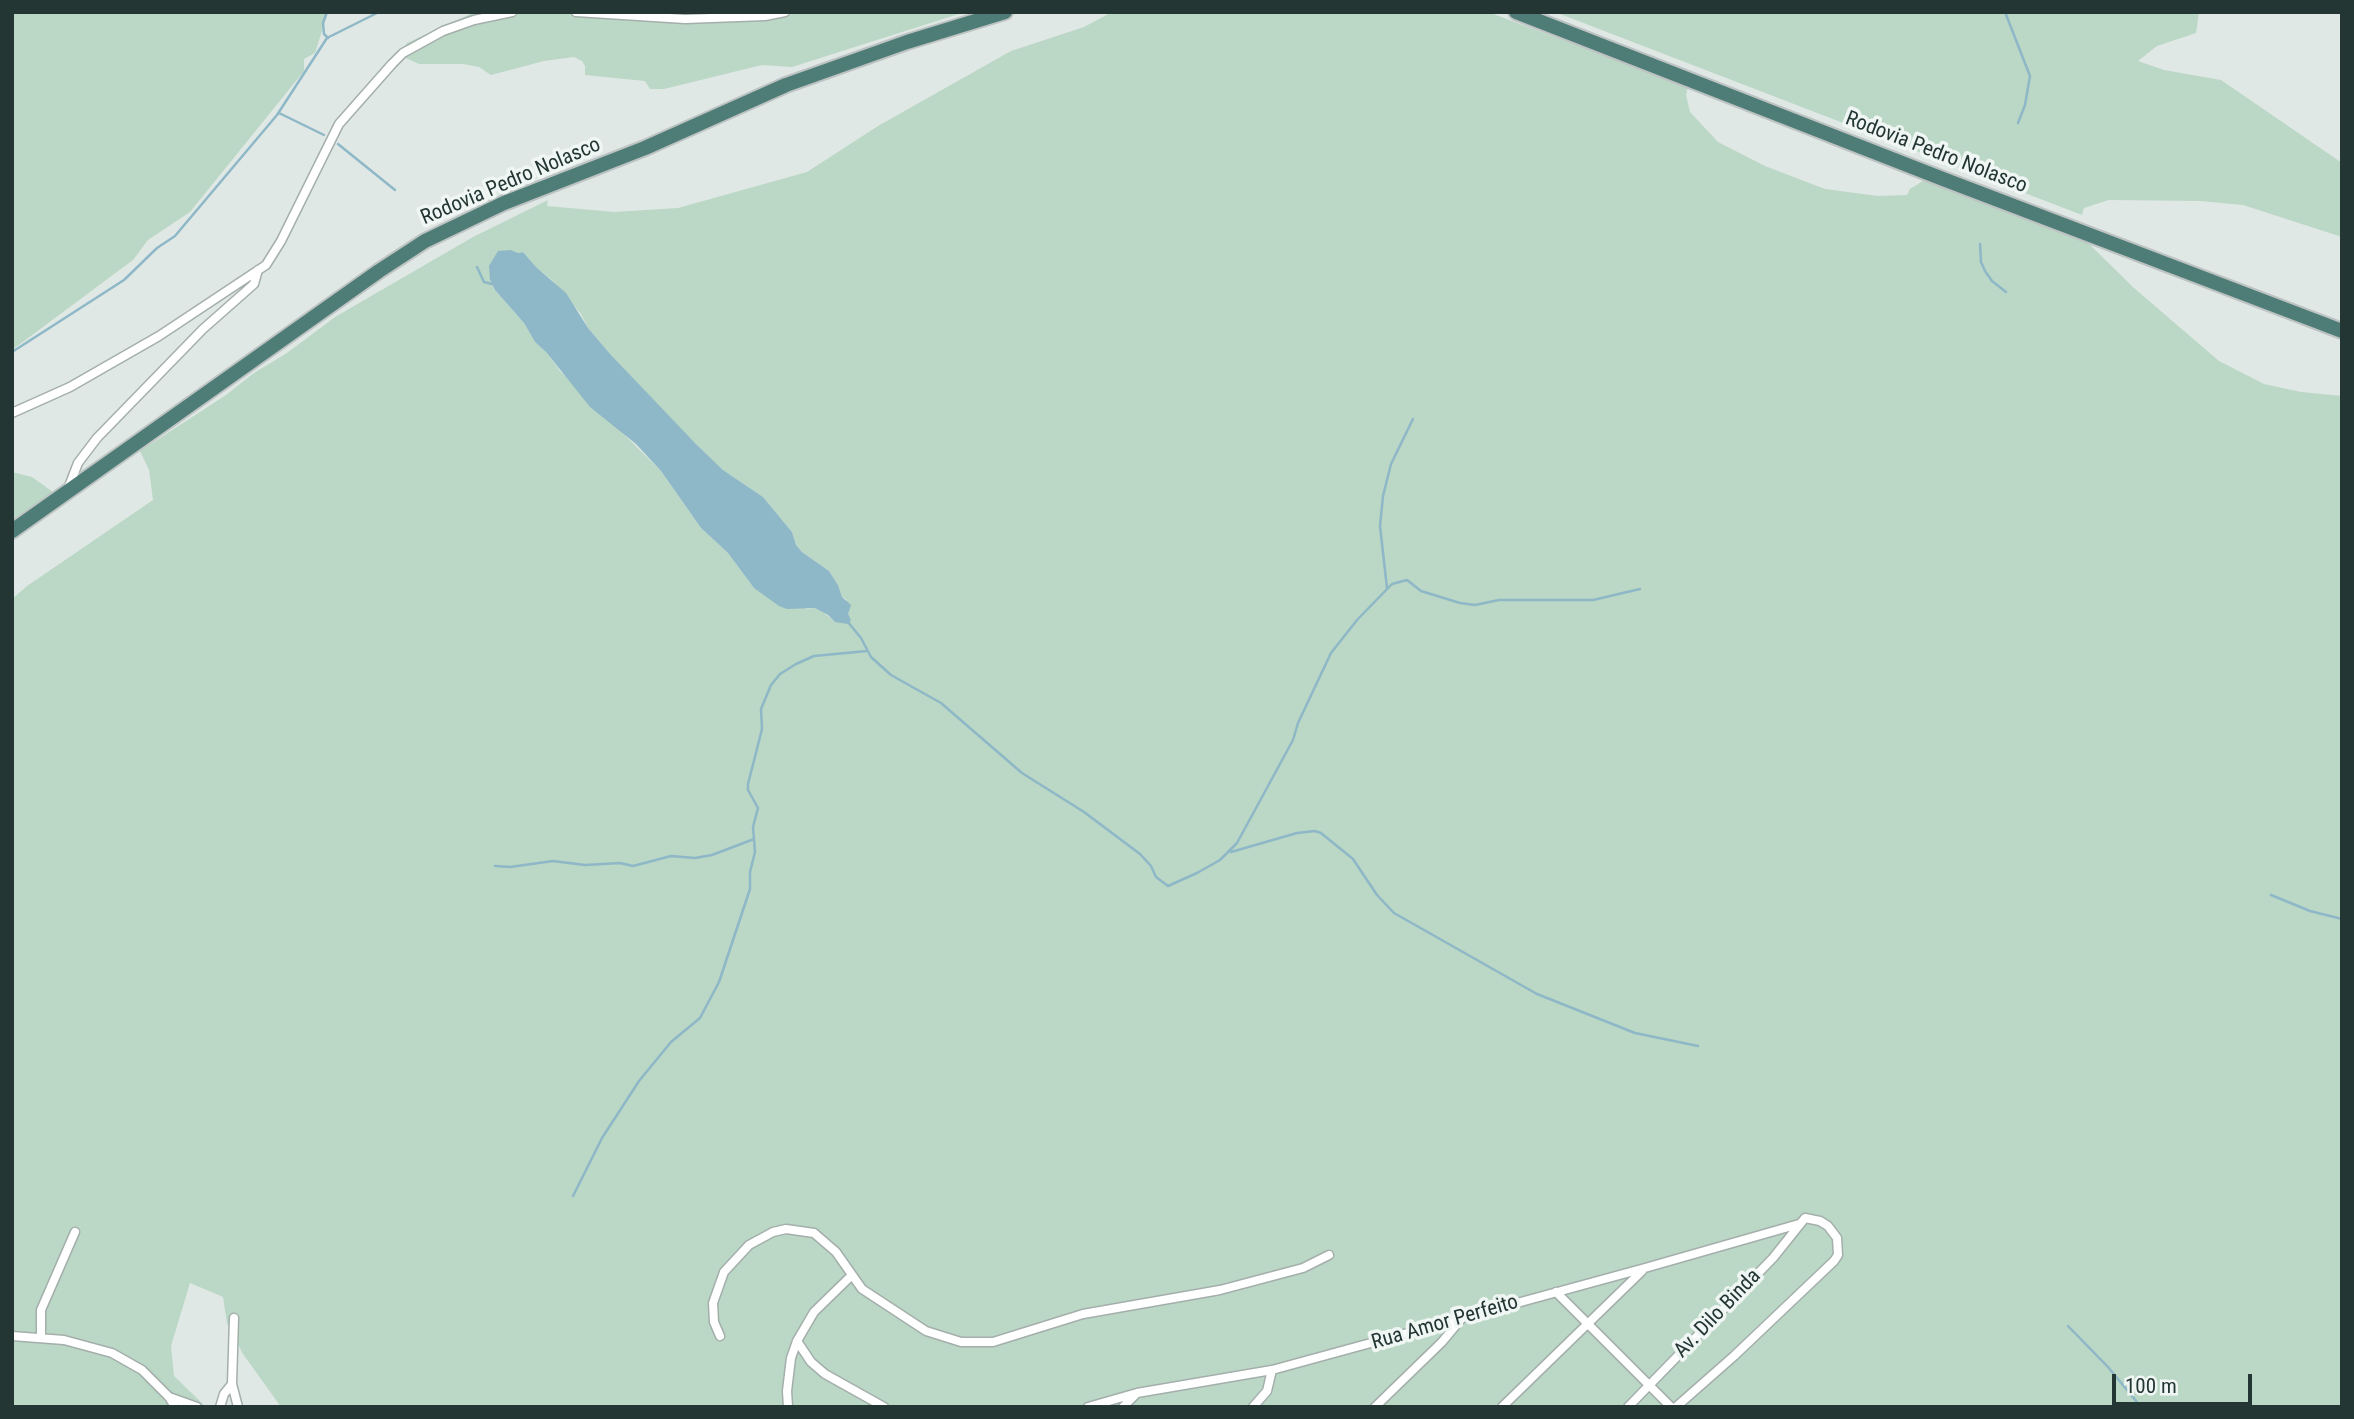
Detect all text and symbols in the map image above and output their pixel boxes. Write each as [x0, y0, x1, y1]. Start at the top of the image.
street label: Rodovia Pedro Nolasco [1842, 107, 2030, 199]
street label: Rodovia Pedro Nolasco [417, 133, 605, 231]
street label: Av. Dilo Binda [1669, 1264, 1767, 1364]
street label: Rua Amor Perfeito [1369, 1290, 1521, 1356]
scale bar [2116, 1360, 2256, 1404]
text: 100 m [2125, 1374, 2177, 1398]

